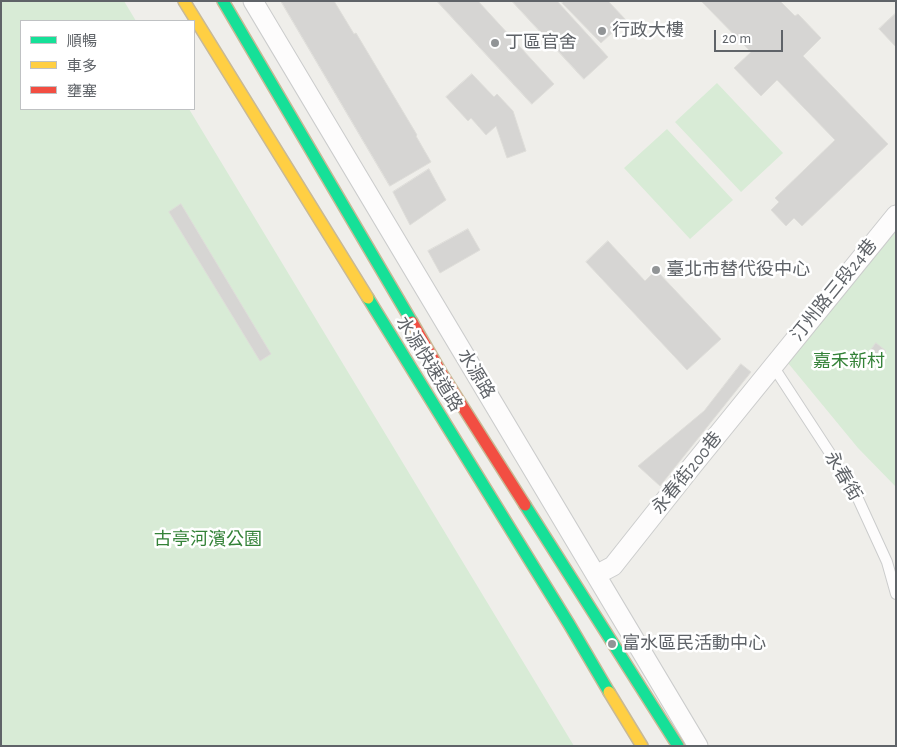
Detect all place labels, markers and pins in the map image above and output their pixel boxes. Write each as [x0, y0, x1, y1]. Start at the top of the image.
place label: 行政大樓 [612, 20, 684, 42]
marker: 行政大樓 [596, 25, 608, 37]
place label: 丁區官舍 [505, 32, 577, 54]
marker: 丁區官舍 [489, 37, 501, 49]
place label: 臺北市替代役中心 [666, 259, 810, 281]
marker: 臺北市替代役中心 [650, 264, 662, 276]
place label: 富水區民活動中心 [622, 633, 766, 655]
marker: 富水區民活動中心 [606, 638, 618, 650]

